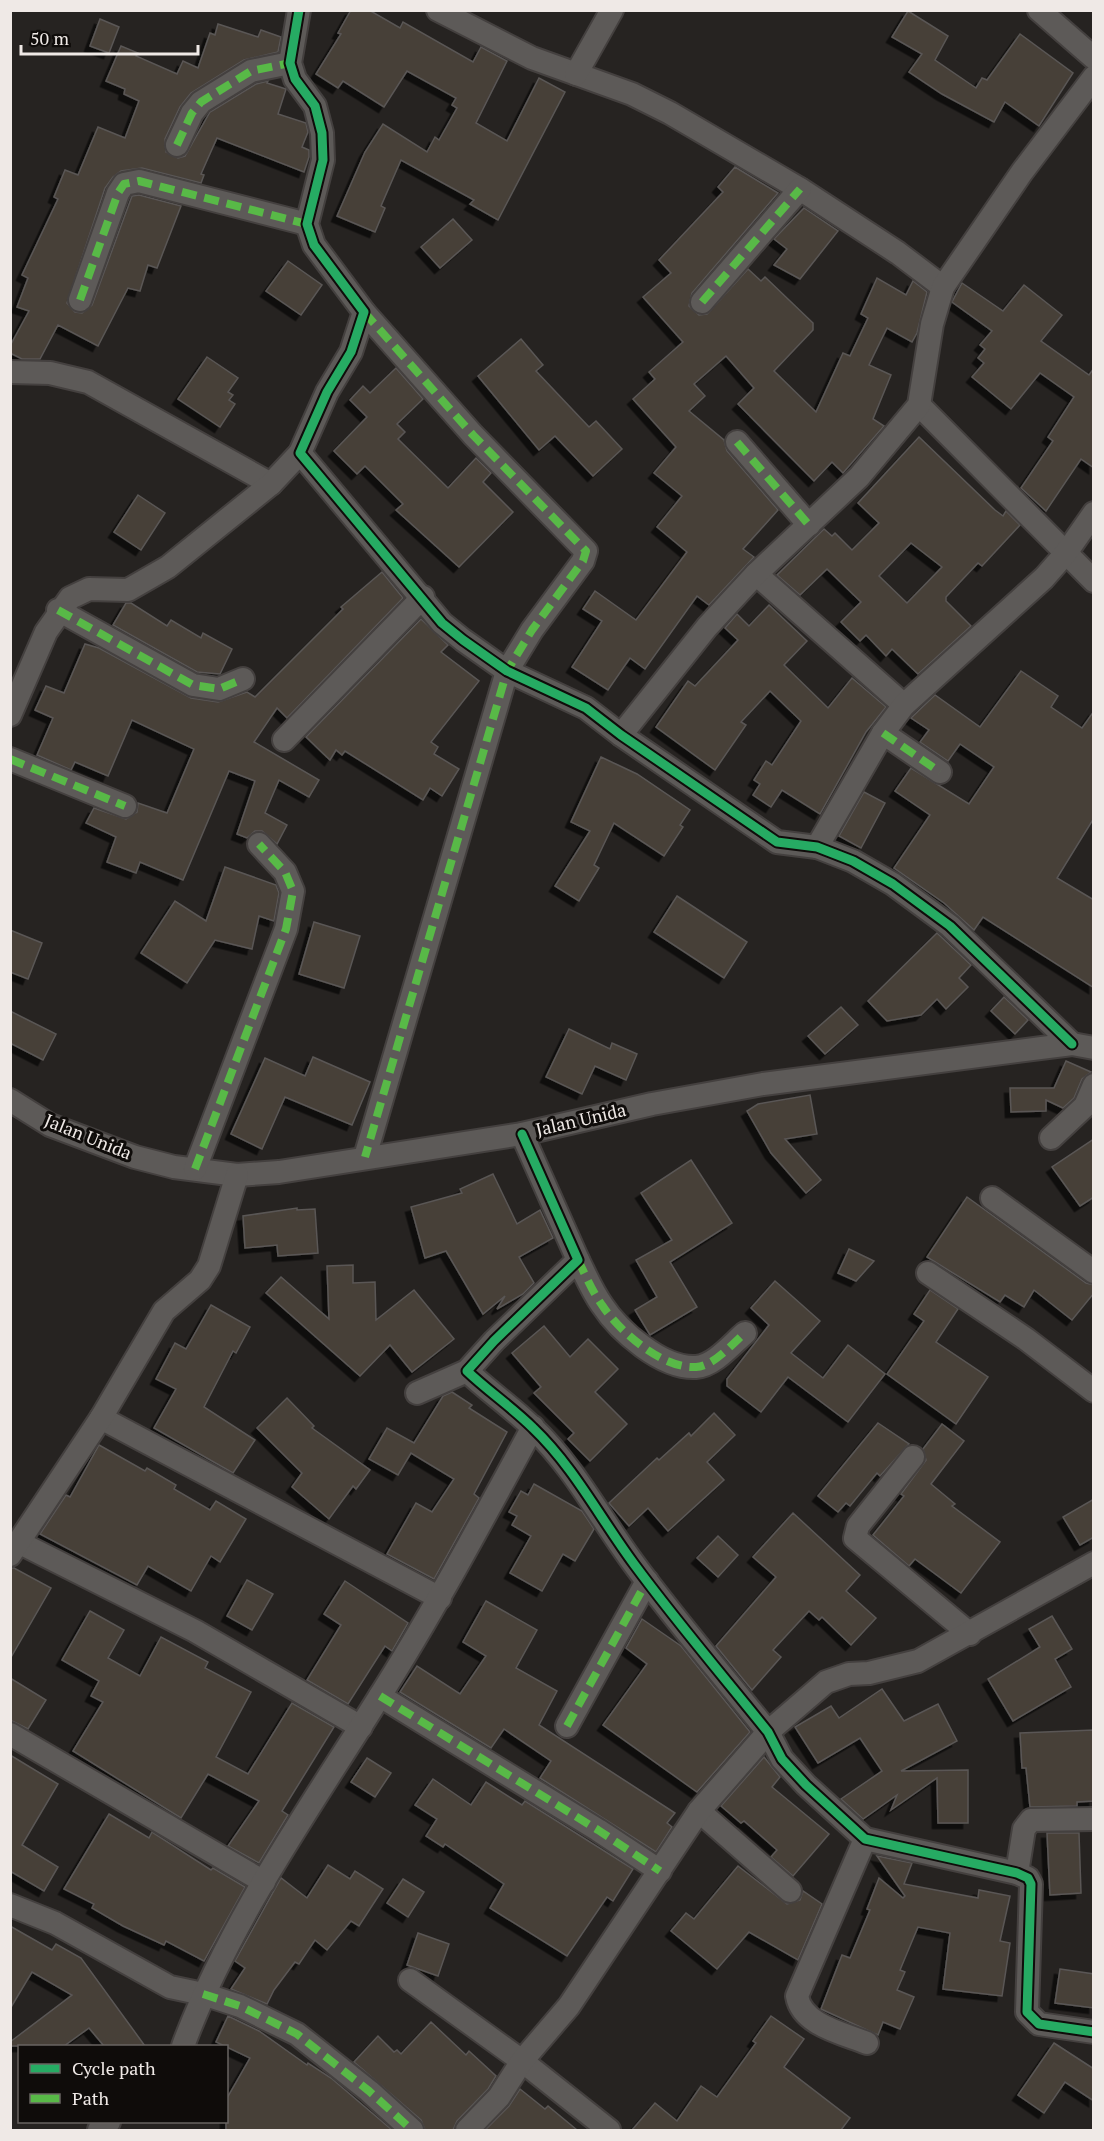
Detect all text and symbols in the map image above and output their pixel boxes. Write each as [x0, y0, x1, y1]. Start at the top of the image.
scale bar [21, 18, 198, 56]
text: 50 m [30, 26, 70, 50]
street label: Jalan Unida [533, 1097, 628, 1141]
street label: Jalan Unida [41, 1108, 136, 1164]
legend [18, 2045, 228, 2123]
text: Cycle path [72, 2056, 156, 2080]
text: Path [72, 2086, 109, 2110]

